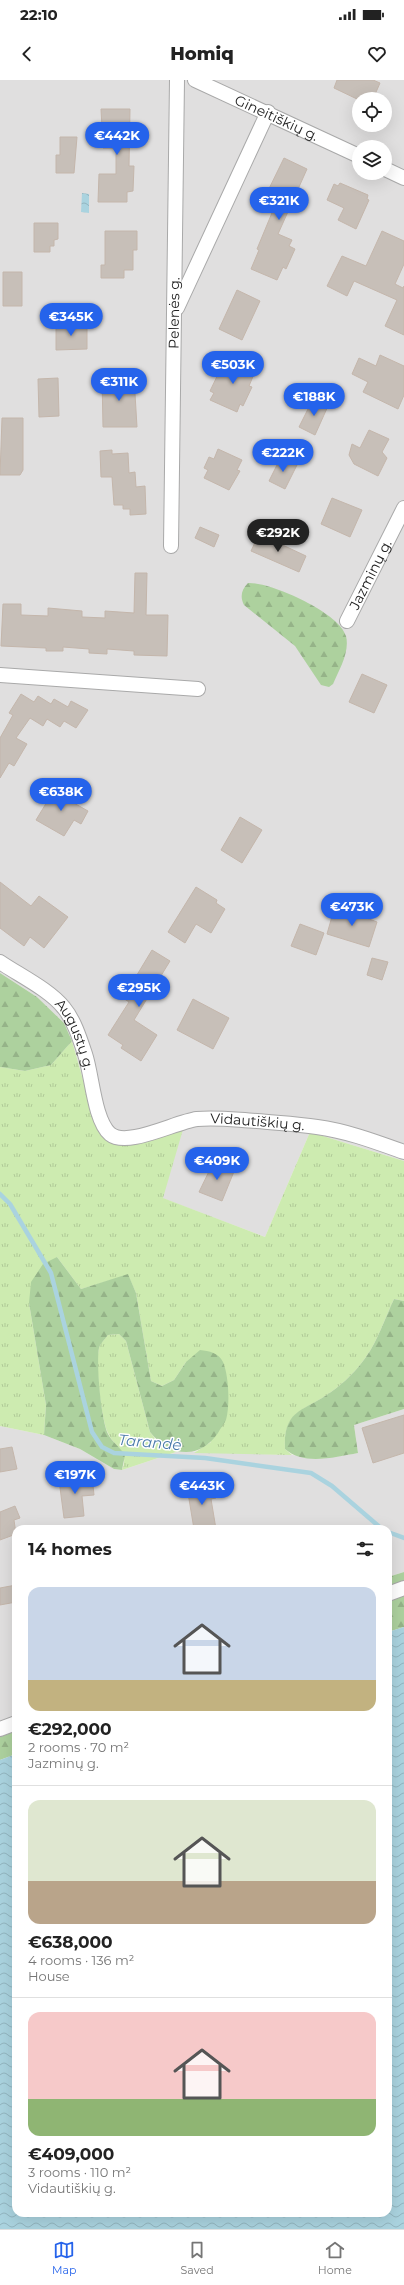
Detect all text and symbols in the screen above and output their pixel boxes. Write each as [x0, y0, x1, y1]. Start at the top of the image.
text: 22:10 [20, 5, 58, 24]
icon: back [16, 43, 38, 65]
text: Homiq [170, 43, 234, 65]
icon: heart [366, 43, 388, 65]
street label: Gineitiškių g. [232, 91, 321, 145]
map controls [352, 92, 392, 180]
button: locate [352, 92, 392, 132]
pin: €442K [89, 122, 145, 156]
text: €442K [94, 127, 140, 143]
button: layers [352, 140, 392, 180]
pin: €321K [251, 187, 307, 221]
text: €321K [259, 192, 299, 208]
street label: Pelenės g. [165, 277, 183, 349]
pin: €345K [43, 303, 99, 337]
text: €345K [49, 308, 93, 324]
pin: €503K [205, 351, 261, 385]
text: €503K [211, 356, 255, 372]
pin: €311K [91, 368, 147, 402]
text: €311K [100, 373, 138, 389]
pin: €188K [286, 383, 342, 417]
text: €188K [293, 388, 335, 404]
pin: €222K [255, 439, 311, 473]
text: €222K [261, 444, 305, 460]
pin: €292K [250, 519, 306, 553]
text: €292K [256, 524, 300, 540]
street label: Jazminų g. [345, 536, 396, 614]
pin: €638K [33, 778, 89, 812]
text: €638K [39, 783, 83, 799]
pin: €473K [324, 893, 380, 927]
text: €473K [330, 898, 374, 914]
pin: €295K [111, 974, 167, 1008]
text: €295K [117, 979, 161, 995]
street label: Augustų g. [51, 995, 98, 1071]
street label: Vidautiškių g. [210, 1109, 306, 1134]
pin: €409K [189, 1147, 245, 1181]
text: €409K [194, 1152, 240, 1168]
water label: Tarandė [118, 1430, 182, 1454]
pin: €197K [47, 1461, 103, 1495]
text: €197K [54, 1466, 96, 1482]
pin: €443K [174, 1472, 230, 1506]
text: €443K [179, 1477, 225, 1493]
icon: filters [354, 1538, 376, 1560]
text: 14 homes [28, 1539, 112, 1559]
icon: home [166, 1613, 238, 1685]
text: €292,000 [28, 1719, 112, 1739]
text: 2 rooms · 70 m² [28, 1739, 129, 1755]
text: Jazminų g. [28, 1755, 99, 1771]
icon: home [166, 1826, 238, 1898]
text: €638,000 [28, 1932, 113, 1952]
text: 4 rooms · 136 m² [28, 1952, 134, 1968]
text: House [28, 1968, 70, 1984]
icon: home [166, 2038, 238, 2110]
text: €409,000 [28, 2144, 114, 2164]
text: 3 rooms · 110 m² [28, 2164, 131, 2180]
text: Vidautiškių g. [28, 2180, 116, 2196]
tab: Map [52, 2239, 77, 2277]
tab: Saved [181, 2239, 214, 2277]
tab: Home [318, 2239, 352, 2277]

